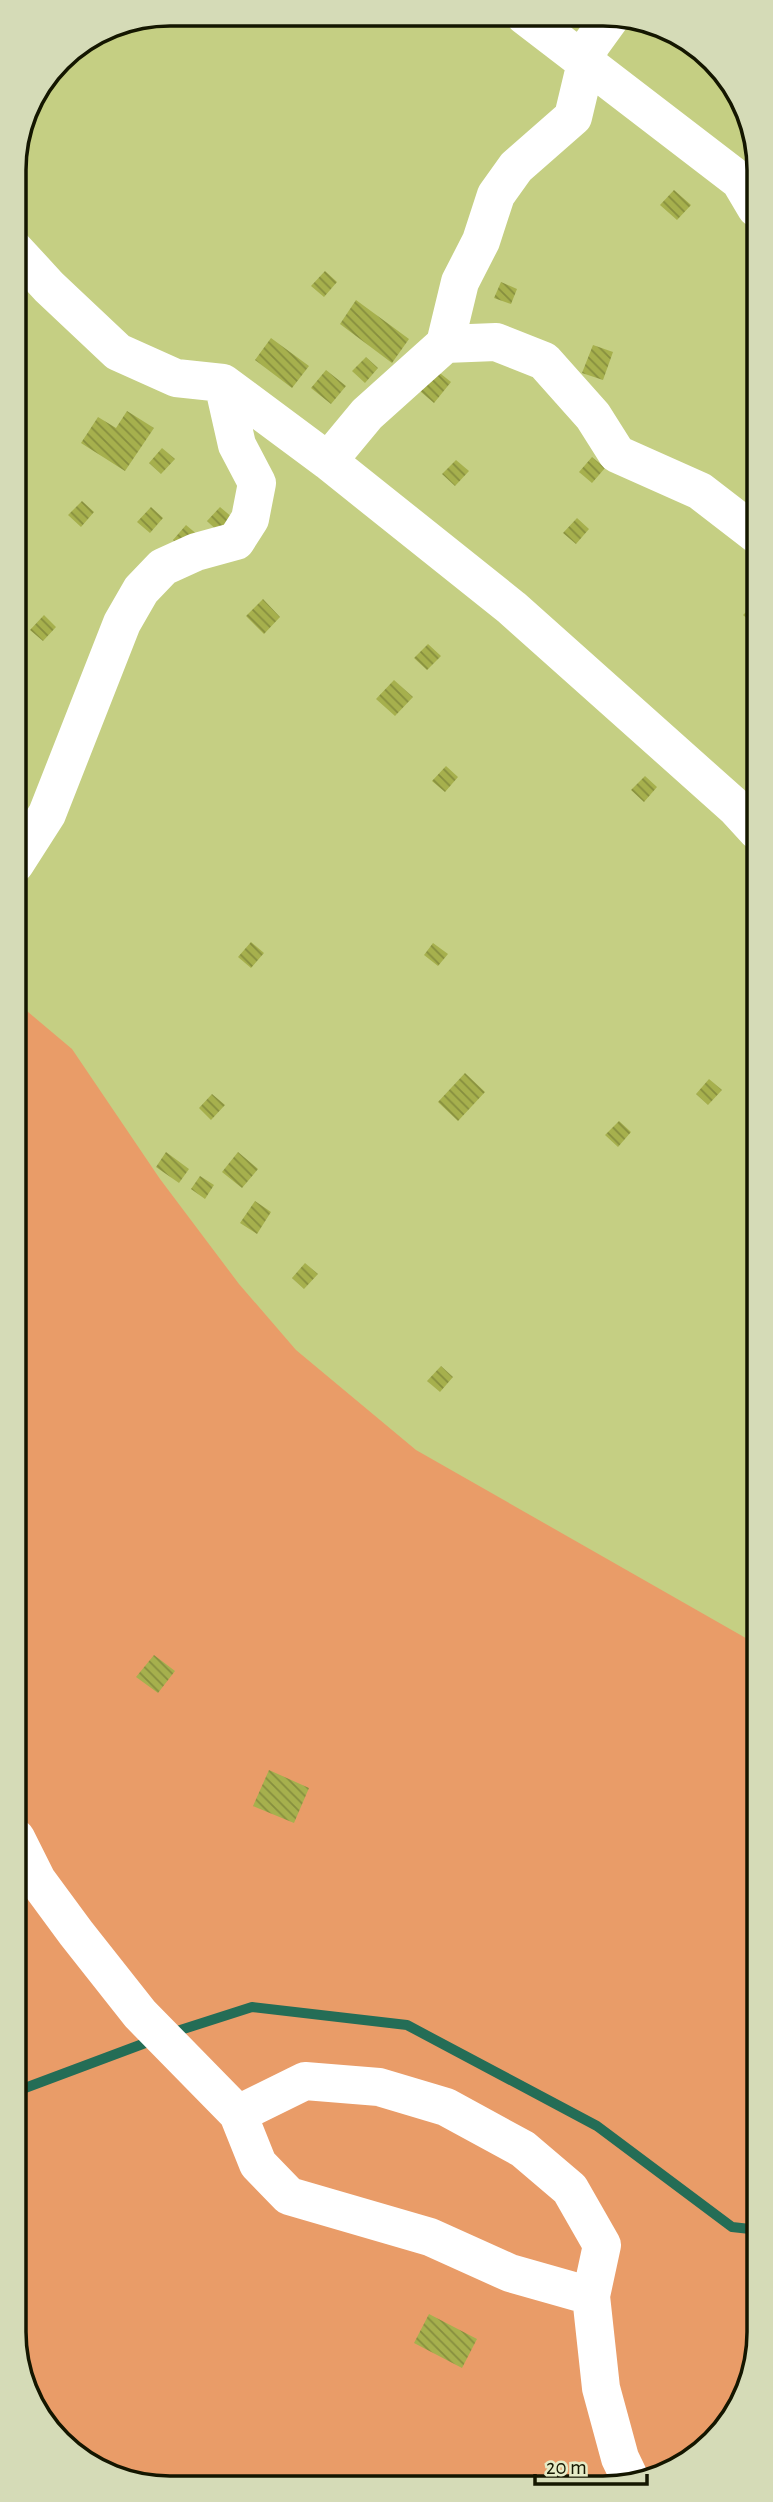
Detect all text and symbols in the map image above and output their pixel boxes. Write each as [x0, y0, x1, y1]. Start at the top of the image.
scale bar [535, 2442, 647, 2486]
text: 20 m [546, 2457, 587, 2478]

